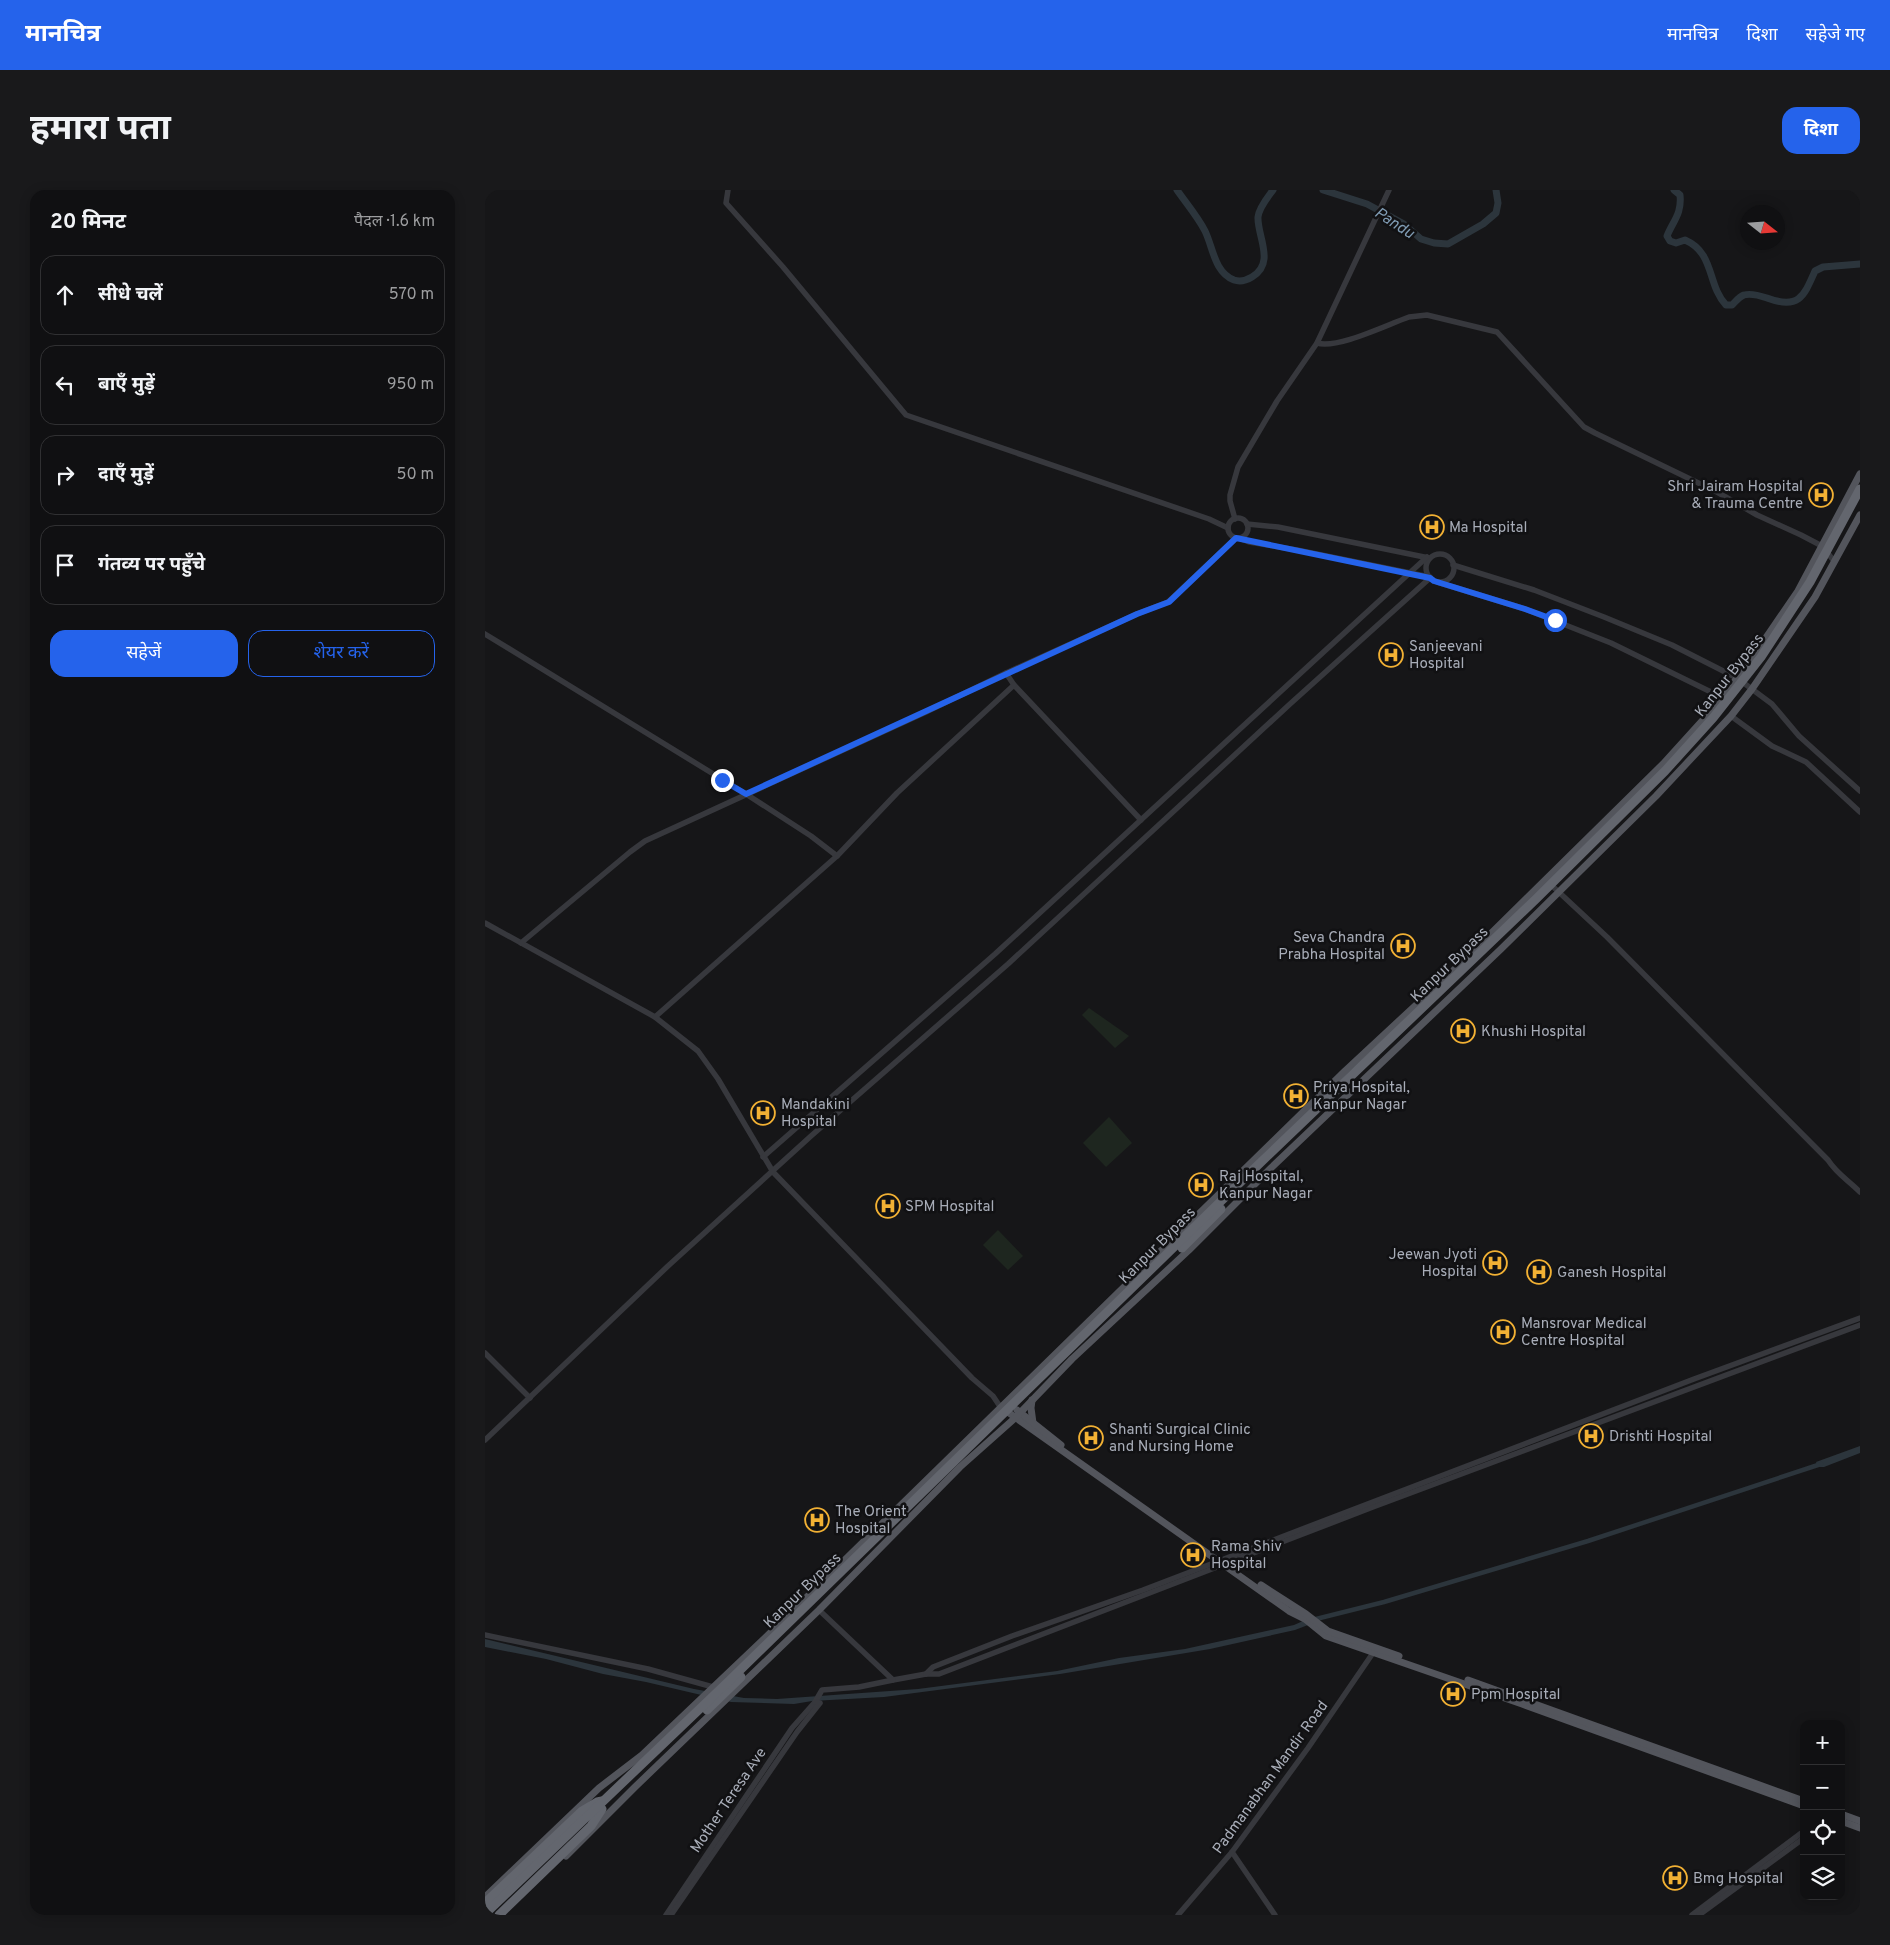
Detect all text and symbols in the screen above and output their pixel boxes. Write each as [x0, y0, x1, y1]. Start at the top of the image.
text: मानचित्र [25, 20, 101, 50]
text: मानचित्र [1667, 24, 1718, 47]
text: दिशा [1746, 24, 1778, 47]
text: सहेजे गए [1806, 24, 1865, 47]
button: दिशा [1782, 107, 1860, 154]
text: हमारा पता [30, 108, 171, 152]
water label: Pandu [1370, 203, 1418, 244]
north arrow [1740, 205, 1785, 250]
text: 20 मिनट [50, 209, 126, 236]
text: पैदल · 1.6 km [354, 212, 435, 232]
icon: ahead [51, 281, 79, 309]
text: सीधे चलें [98, 283, 163, 307]
text: 570 m [389, 285, 434, 305]
icon: left [51, 371, 79, 399]
text: बाएँ मुड़ें [98, 373, 155, 397]
text: 950 m [387, 375, 434, 395]
icon: right [51, 461, 79, 489]
text: दाएँ मुड़ें [98, 463, 154, 487]
text: 50 m [397, 465, 434, 485]
place label: Shri Jairam Hospital & Trauma Centre [1667, 478, 1803, 514]
hospital icon: Shri Jairam Hospital & Trauma Centre [1808, 482, 1834, 508]
hospital icon: Ma Hospital [1419, 514, 1445, 540]
place label: Ma Hospital [1449, 519, 1527, 538]
icon: arrive [51, 551, 79, 579]
text: गंतव्य पर पहुँचे [98, 553, 205, 577]
route start [1544, 609, 1567, 632]
button: सहेजें [50, 630, 238, 677]
button: शेयर करें [248, 630, 435, 677]
street label: Kanpur Bypass [1692, 630, 1769, 722]
place label: Sanjeevani Hospital [1409, 638, 1483, 674]
hospital icon: Sanjeevani Hospital [1378, 642, 1404, 668]
route end [711, 769, 734, 792]
street label: Kanpur Bypass [1407, 923, 1493, 1007]
place label: Seva Chandra Prabha Hospital [1278, 929, 1385, 965]
hospital icon: Seva Chandra Prabha Hospital [1390, 933, 1416, 959]
hospital icon: Khushi Hospital [1450, 1018, 1476, 1044]
place label: Khushi Hospital [1481, 1023, 1586, 1042]
place label: Priya Hospital, Kanpur Nagar [1313, 1079, 1410, 1115]
hospital icon: Priya Hospital, Kanpur Nagar [1283, 1083, 1309, 1109]
place label: Mandakini Hospital [781, 1096, 850, 1132]
hospital icon: Mandakini Hospital [750, 1100, 776, 1126]
place label: Raj Hospital, Kanpur Nagar [1219, 1168, 1313, 1204]
hospital icon: Raj Hospital, Kanpur Nagar [1188, 1172, 1214, 1198]
hospital icon: SPM Hospital [875, 1193, 901, 1219]
place label: SPM Hospital [905, 1198, 994, 1217]
street label: Kanpur Bypass [1116, 1204, 1200, 1288]
place label: Jeewan Jyoti Hospital [1388, 1246, 1477, 1282]
hospital icon: Jeewan Jyoti Hospital [1482, 1250, 1508, 1276]
hospital icon: Ganesh Hospital [1526, 1259, 1552, 1285]
place label: Ganesh Hospital [1557, 1264, 1666, 1283]
place label: Mansrovar Medical Centre Hospital [1521, 1315, 1647, 1351]
hospital icon: Mansrovar Medical Centre Hospital [1490, 1319, 1516, 1345]
place label: Shanti Surgical Clinic and Nursing Home [1109, 1421, 1251, 1457]
hospital icon: Drishti Hospital [1578, 1423, 1604, 1449]
hospital icon: Shanti Surgical Clinic and Nursing Home [1078, 1425, 1104, 1451]
place label: Drishti Hospital [1609, 1428, 1712, 1447]
place label: The Orient Hospital [835, 1503, 907, 1539]
hospital icon: The Orient Hospital [804, 1507, 830, 1533]
place label: Rama Shiv Hospital [1211, 1538, 1282, 1574]
hospital icon: Rama Shiv Hospital [1180, 1542, 1206, 1568]
street label: Kanpur Bypass [760, 1549, 846, 1633]
hospital icon: Ppm Hospital [1440, 1681, 1466, 1707]
place label: Ppm Hospital [1471, 1686, 1561, 1705]
street label: Padmanabhan Mandir Road [1209, 1698, 1333, 1858]
map controls [1800, 1720, 1845, 1900]
button: + [1800, 1720, 1845, 1765]
street label: Mother Teresa Ave [687, 1744, 772, 1857]
button: − [1800, 1765, 1845, 1810]
button: locate [1800, 1810, 1845, 1855]
button: layers [1800, 1855, 1845, 1900]
hospital icon: Bmg Hospital [1662, 1865, 1688, 1891]
place label: Bmg Hospital [1693, 1870, 1783, 1889]

